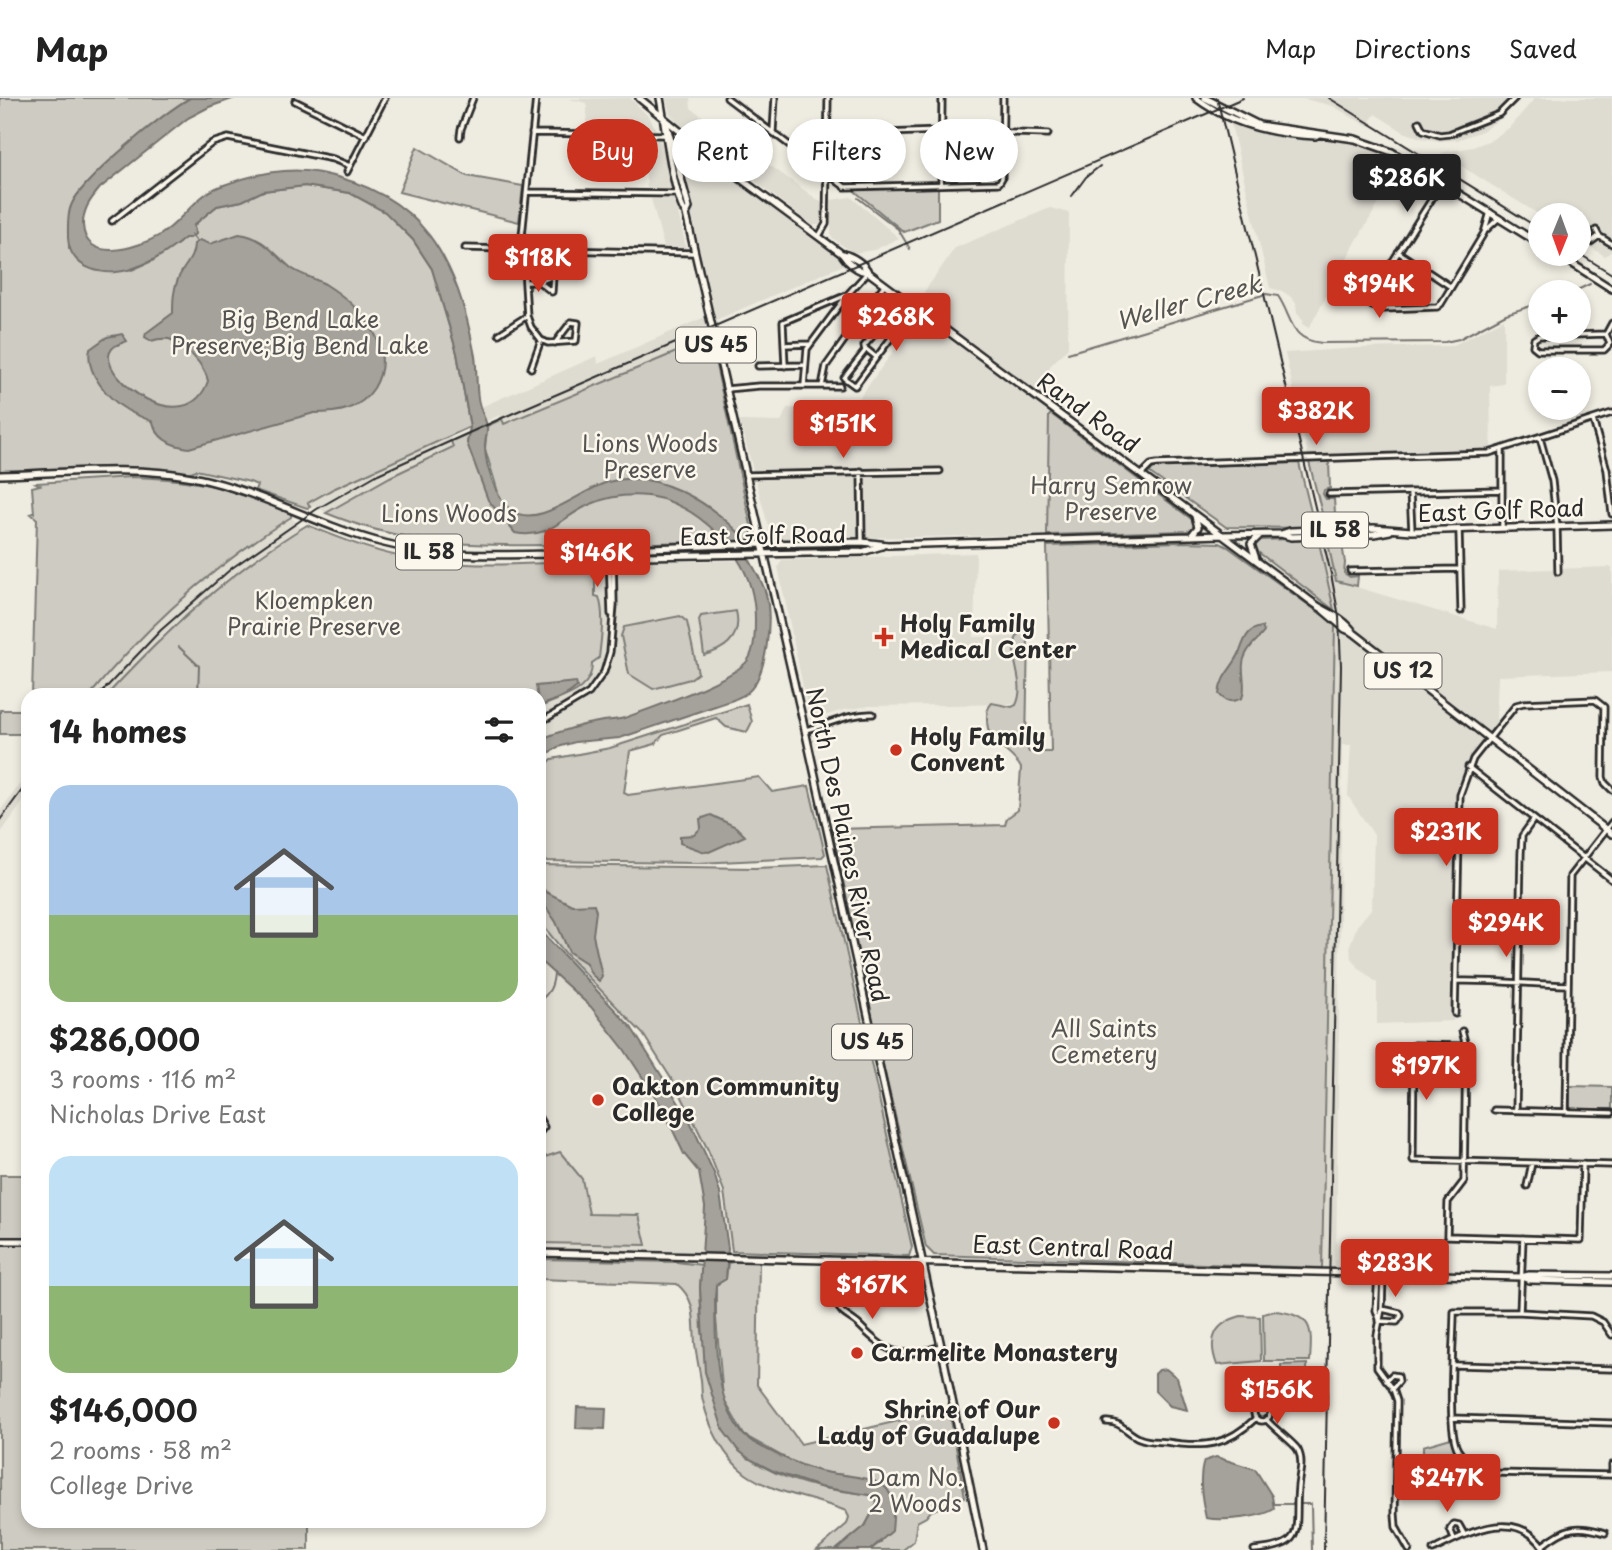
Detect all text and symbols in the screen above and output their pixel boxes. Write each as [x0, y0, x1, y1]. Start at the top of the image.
text: Map [35, 23, 108, 73]
text: Map [1265, 30, 1316, 66]
text: Directions [1354, 30, 1471, 66]
text: Saved [1509, 30, 1577, 66]
chip: Buy [567, 119, 658, 182]
chip: Rent [672, 119, 773, 182]
chip: Filters [787, 119, 906, 182]
chip: New [920, 119, 1018, 182]
pin: $286K [1358, 155, 1456, 214]
text: $286K [1369, 159, 1445, 194]
north arrow [1528, 203, 1591, 266]
map controls [1528, 203, 1591, 420]
pin: $118K [489, 234, 587, 294]
text: $118K [504, 239, 572, 274]
pin: $194K [1330, 260, 1428, 320]
water label: Weller Creek [1112, 264, 1266, 338]
text: $194K [1343, 265, 1415, 300]
button: + [1528, 280, 1591, 343]
pin: $268K [847, 294, 945, 353]
text: $268K [857, 298, 935, 333]
park label: Big Bend Lake Preserve;Big Bend Lake [171, 301, 429, 362]
road number: US 45 [676, 328, 756, 362]
button: − [1528, 357, 1591, 420]
street label: Rand Road [1030, 363, 1147, 461]
pin: $382K [1267, 388, 1365, 447]
text: $382K [1278, 392, 1354, 427]
pin: $151K [794, 400, 892, 460]
text: $151K [809, 405, 877, 440]
park label: Lions Woods Preserve [582, 425, 718, 486]
park label: Harry Semrow Preserve [1030, 467, 1192, 528]
street label: East Golf Road [1417, 489, 1585, 530]
park label: Lions Woods [381, 495, 517, 530]
road number: IL 58 [1302, 512, 1368, 548]
street label: East Golf Road [679, 516, 847, 553]
pin: $146K [548, 530, 646, 589]
road number: IL 58 [396, 534, 462, 570]
text: $146K [560, 534, 634, 569]
park label: Kloempken Prairie Preserve [227, 582, 401, 643]
place label: Holy Family Medical Center [900, 605, 1076, 666]
marker: Holy Family Medical Center [874, 627, 894, 647]
road number: US 12 [1364, 654, 1442, 688]
street label: North Des Plaines River Road [798, 684, 899, 1005]
text: 14 homes [49, 708, 187, 753]
icon: filters [480, 711, 518, 749]
place label: Holy Family Convent [910, 718, 1045, 779]
marker: Holy Family Convent [888, 742, 904, 758]
pin: $231K [1397, 808, 1495, 868]
text: $231K [1410, 813, 1482, 848]
icon: home [221, 830, 347, 956]
pin: $294K [1457, 900, 1555, 959]
text: $294K [1468, 904, 1544, 939]
park label: All Saints Cemetery [1050, 1010, 1158, 1071]
text: $286,000 [49, 1016, 200, 1061]
road number: US 45 [832, 1024, 912, 1060]
pin: $197K [1377, 1042, 1475, 1102]
text: $197K [1391, 1047, 1461, 1082]
text: 3 rooms · 116 m² [49, 1061, 236, 1096]
place label: Oakton Community College [612, 1068, 839, 1129]
marker: Oakton Community College [590, 1092, 606, 1108]
text: Nicholas Drive East [49, 1096, 266, 1131]
icon: home [221, 1201, 347, 1327]
street label: East Central Road [972, 1226, 1174, 1267]
pin: $283K [1346, 1240, 1444, 1299]
text: $283K [1357, 1244, 1433, 1279]
pin: $167K [823, 1262, 921, 1321]
text: $167K [836, 1266, 908, 1301]
place label: Carmelite Monastery [871, 1334, 1118, 1369]
marker: Carmelite Monastery [849, 1345, 865, 1361]
pin: $156K [1228, 1366, 1326, 1426]
text: $156K [1241, 1371, 1313, 1406]
text: $146,000 [49, 1387, 198, 1432]
place label: Shrine of Our Lady of Guadalupe [818, 1391, 1040, 1452]
marker: Shrine of Our Lady of Guadalupe [1046, 1415, 1062, 1431]
text: 2 rooms · 58 m² [49, 1432, 232, 1467]
pin: $247K [1398, 1454, 1496, 1514]
park label: Dam No. 2 Woods [867, 1459, 964, 1520]
text: $247K [1410, 1459, 1484, 1494]
text: College Drive [49, 1467, 194, 1502]

